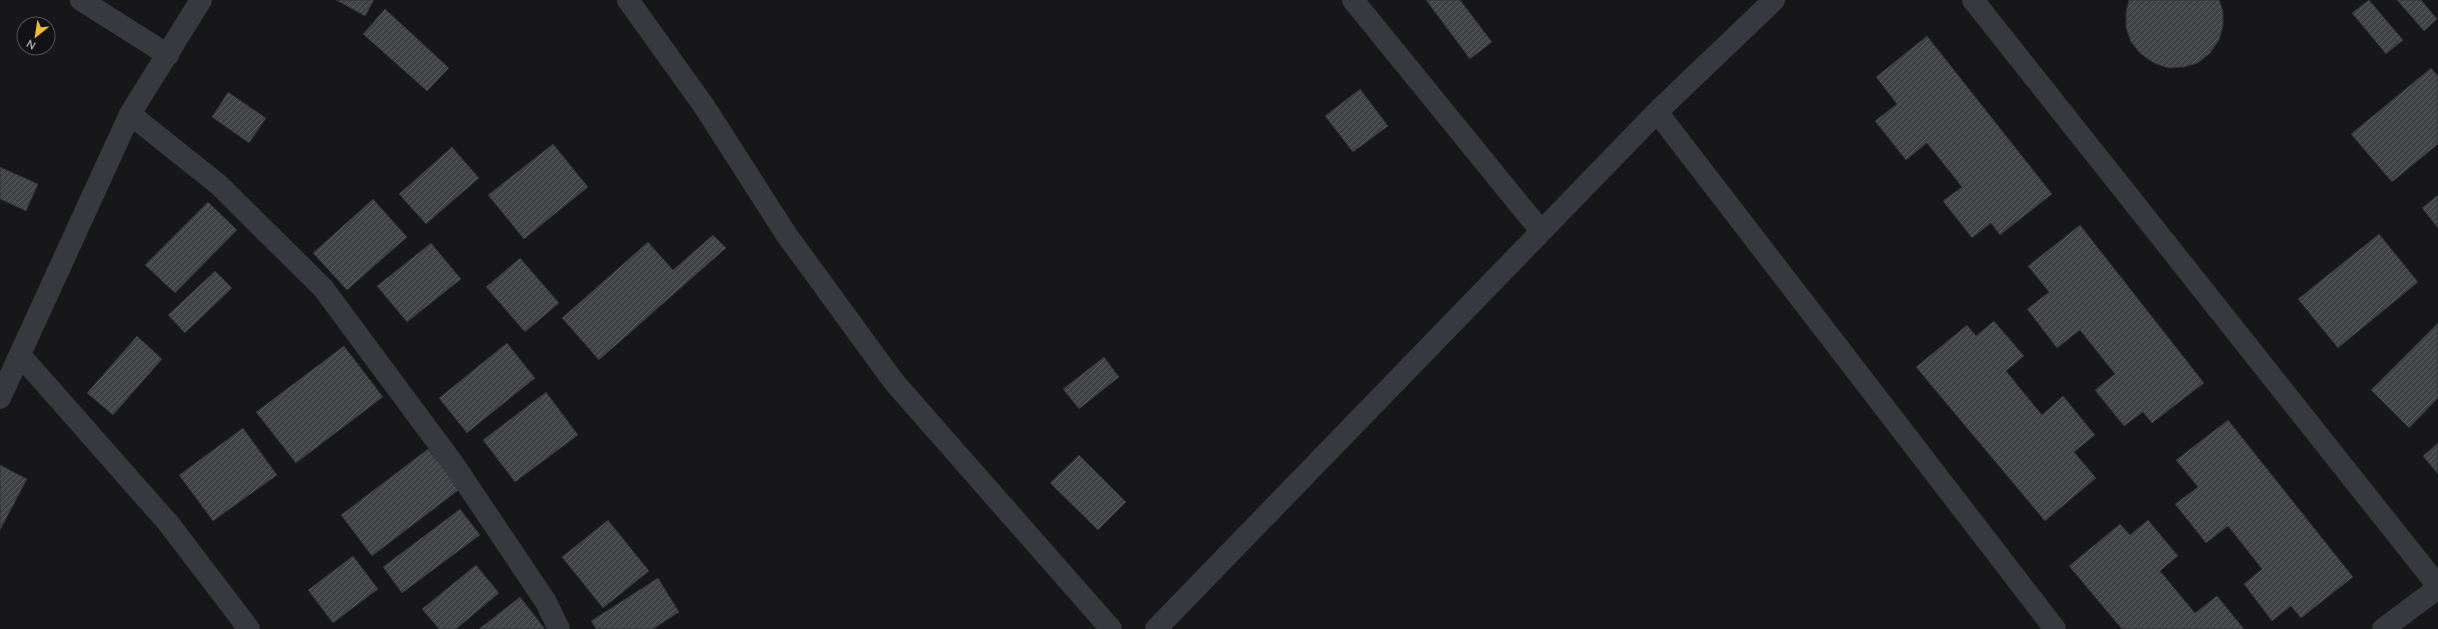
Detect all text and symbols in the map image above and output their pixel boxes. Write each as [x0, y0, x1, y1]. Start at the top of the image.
north arrow [16, 16, 56, 56]
text: N [24, 37, 38, 53]

